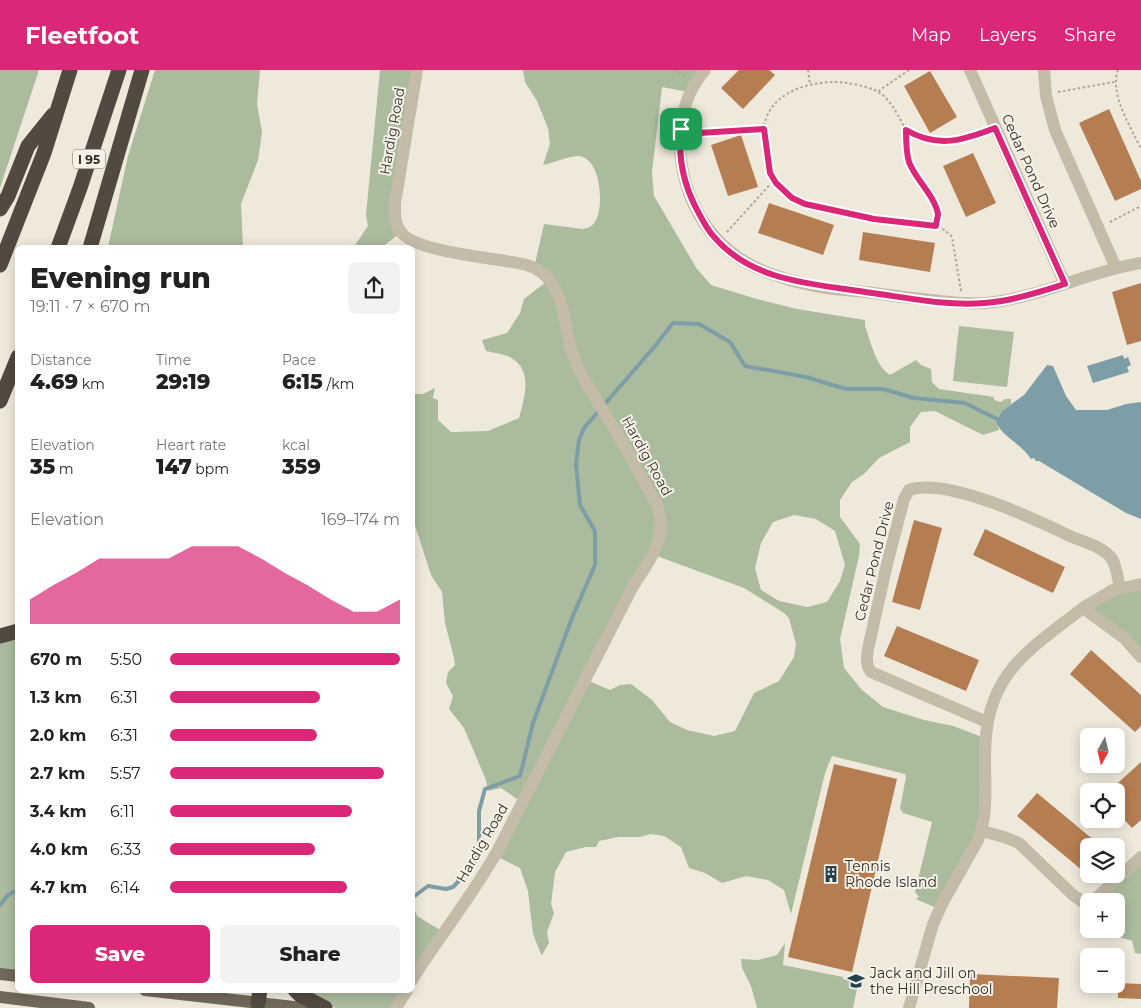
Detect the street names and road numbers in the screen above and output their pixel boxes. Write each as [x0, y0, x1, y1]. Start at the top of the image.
street label: Hardig Road [375, 86, 409, 176]
street label: Cedar Pond Drive [998, 111, 1064, 231]
road number: I 95 [73, 150, 105, 168]
street label: Hardig Road [618, 413, 676, 499]
street label: Cedar Pond Drive [850, 499, 898, 623]
street label: Hardig Road [452, 800, 512, 886]

